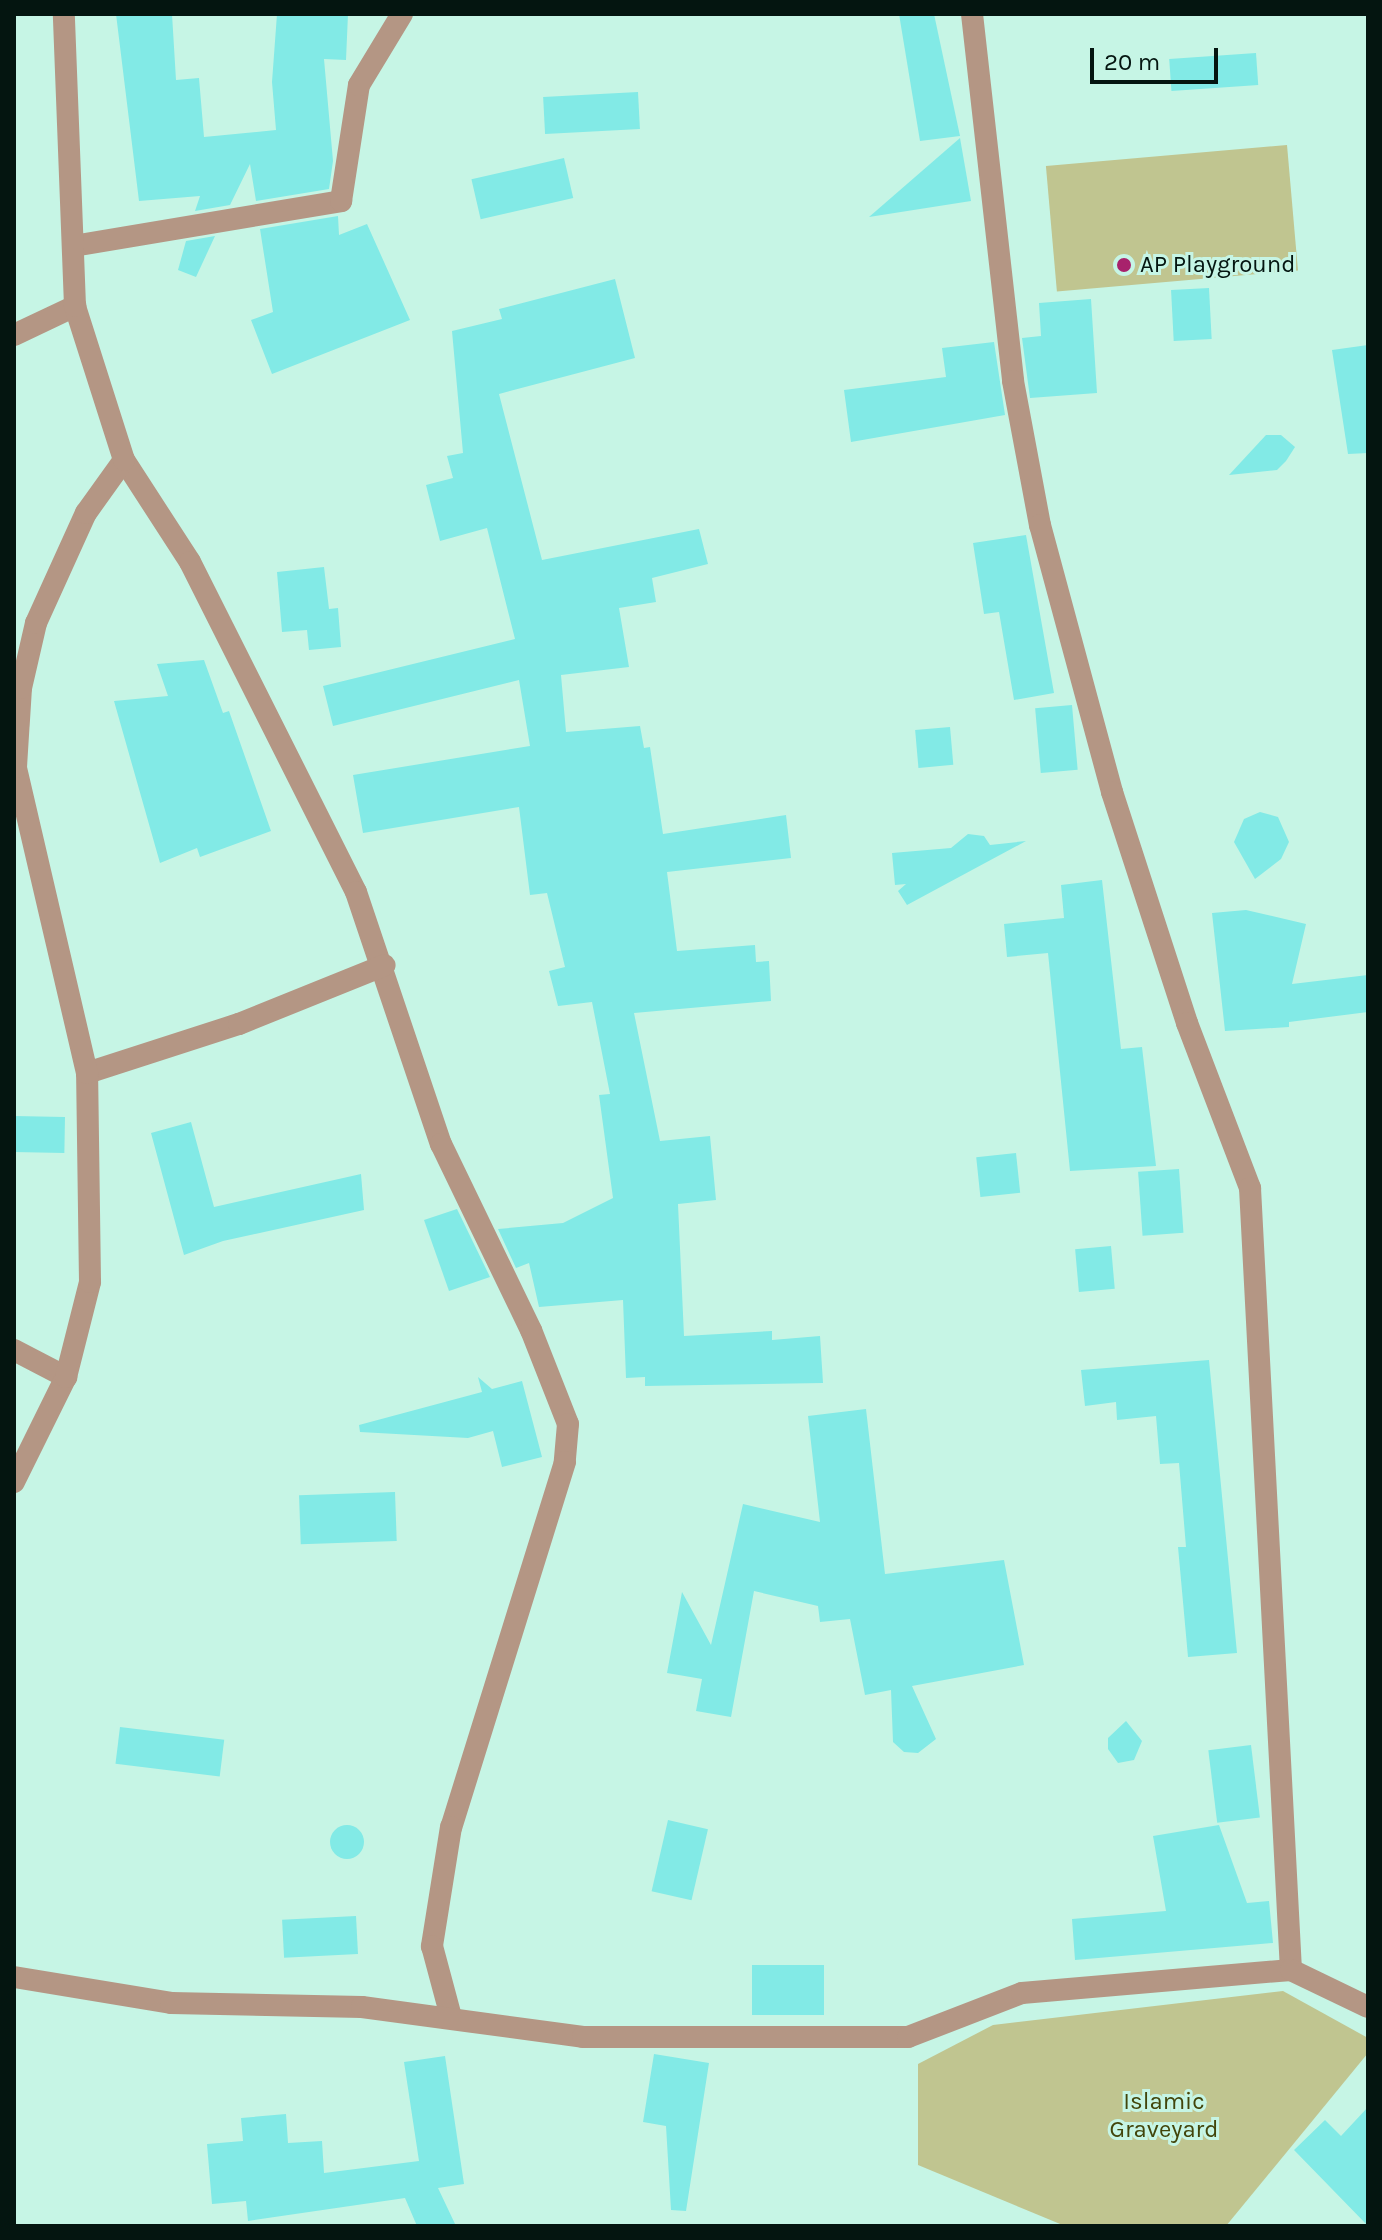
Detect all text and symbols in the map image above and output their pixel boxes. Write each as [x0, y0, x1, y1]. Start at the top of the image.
scale bar [1094, 32, 1222, 82]
text: 20 m [1104, 48, 1160, 76]
place label: AP Playground [1140, 251, 1296, 279]
marker: AP Playground [1115, 256, 1133, 274]
park label: Islamic Graveyard [1109, 2088, 1219, 2144]

